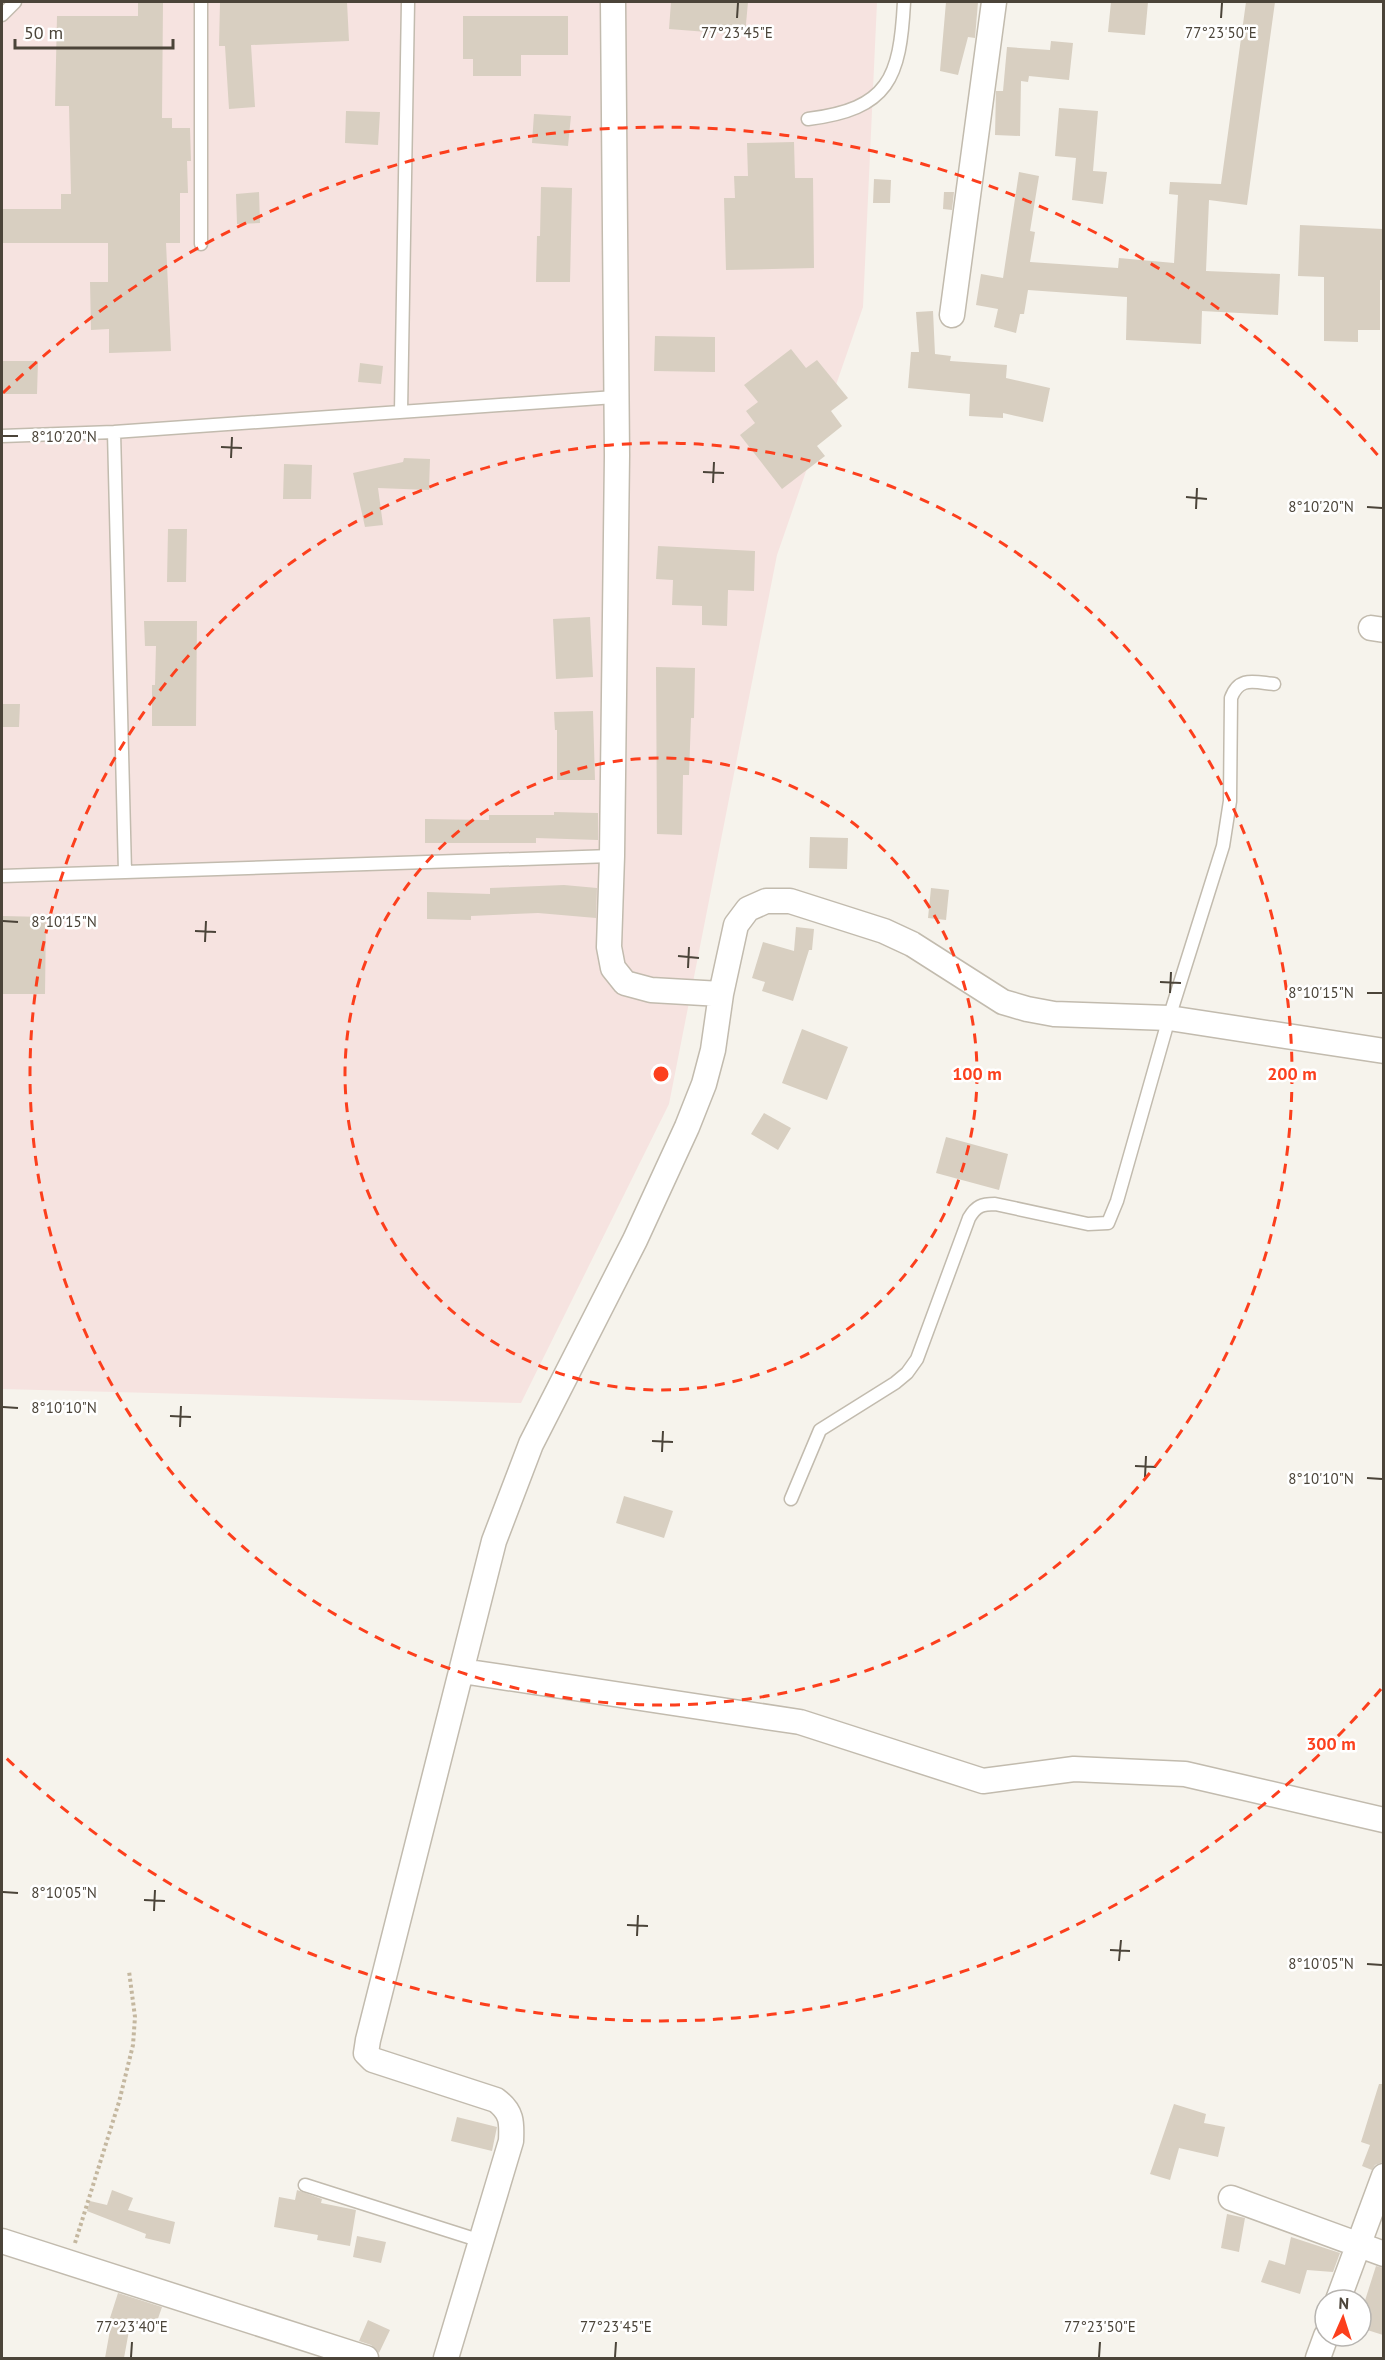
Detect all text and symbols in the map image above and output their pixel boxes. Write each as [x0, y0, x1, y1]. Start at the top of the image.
scale bar [15, 12, 172, 50]
text: 50 m [24, 21, 63, 44]
text: 77°23'45"E [701, 23, 773, 42]
text: 77°23'50"E [1185, 23, 1257, 42]
text: 8°10'20"N [31, 427, 97, 446]
text: 8°10'20"N [1288, 497, 1354, 516]
text: 8°10'15"N [31, 912, 97, 931]
text: 8°10'15"N [1288, 983, 1354, 1002]
text: 100 m [952, 1062, 1002, 1085]
text: 200 m [1267, 1062, 1317, 1085]
centre of rings [651, 1064, 671, 1084]
text: 8°10'10"N [31, 1398, 97, 1417]
text: 8°10'10"N [1288, 1469, 1354, 1488]
text: 300 m [1306, 1732, 1356, 1755]
text: 8°10'05"N [31, 1883, 97, 1902]
text: 8°10'05"N [1288, 1954, 1354, 1973]
north arrow [1313, 2288, 1373, 2348]
text: N [1338, 2293, 1350, 2313]
text: 77°23'40"E [96, 2317, 168, 2336]
text: 77°23'45"E [580, 2317, 652, 2336]
text: 77°23'50"E [1064, 2317, 1136, 2336]

